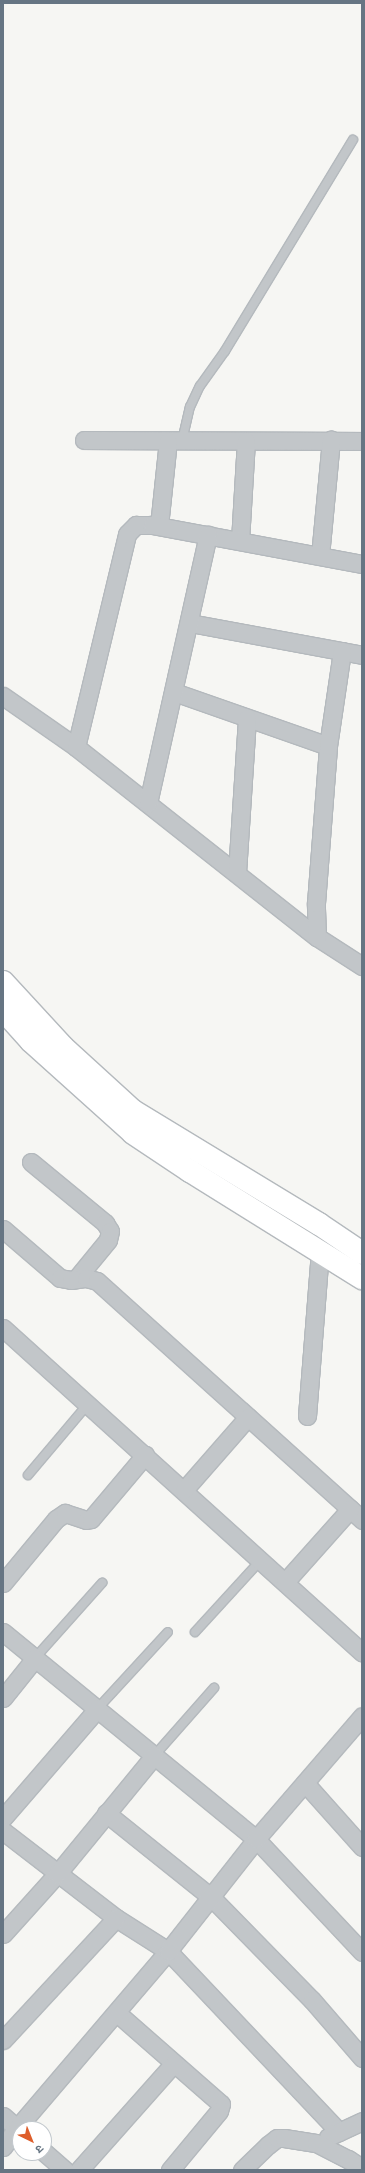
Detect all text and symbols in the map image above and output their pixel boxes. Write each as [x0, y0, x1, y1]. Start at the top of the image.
north arrow [12, 2121, 52, 2161]
text: उ [33, 2142, 47, 2156]

